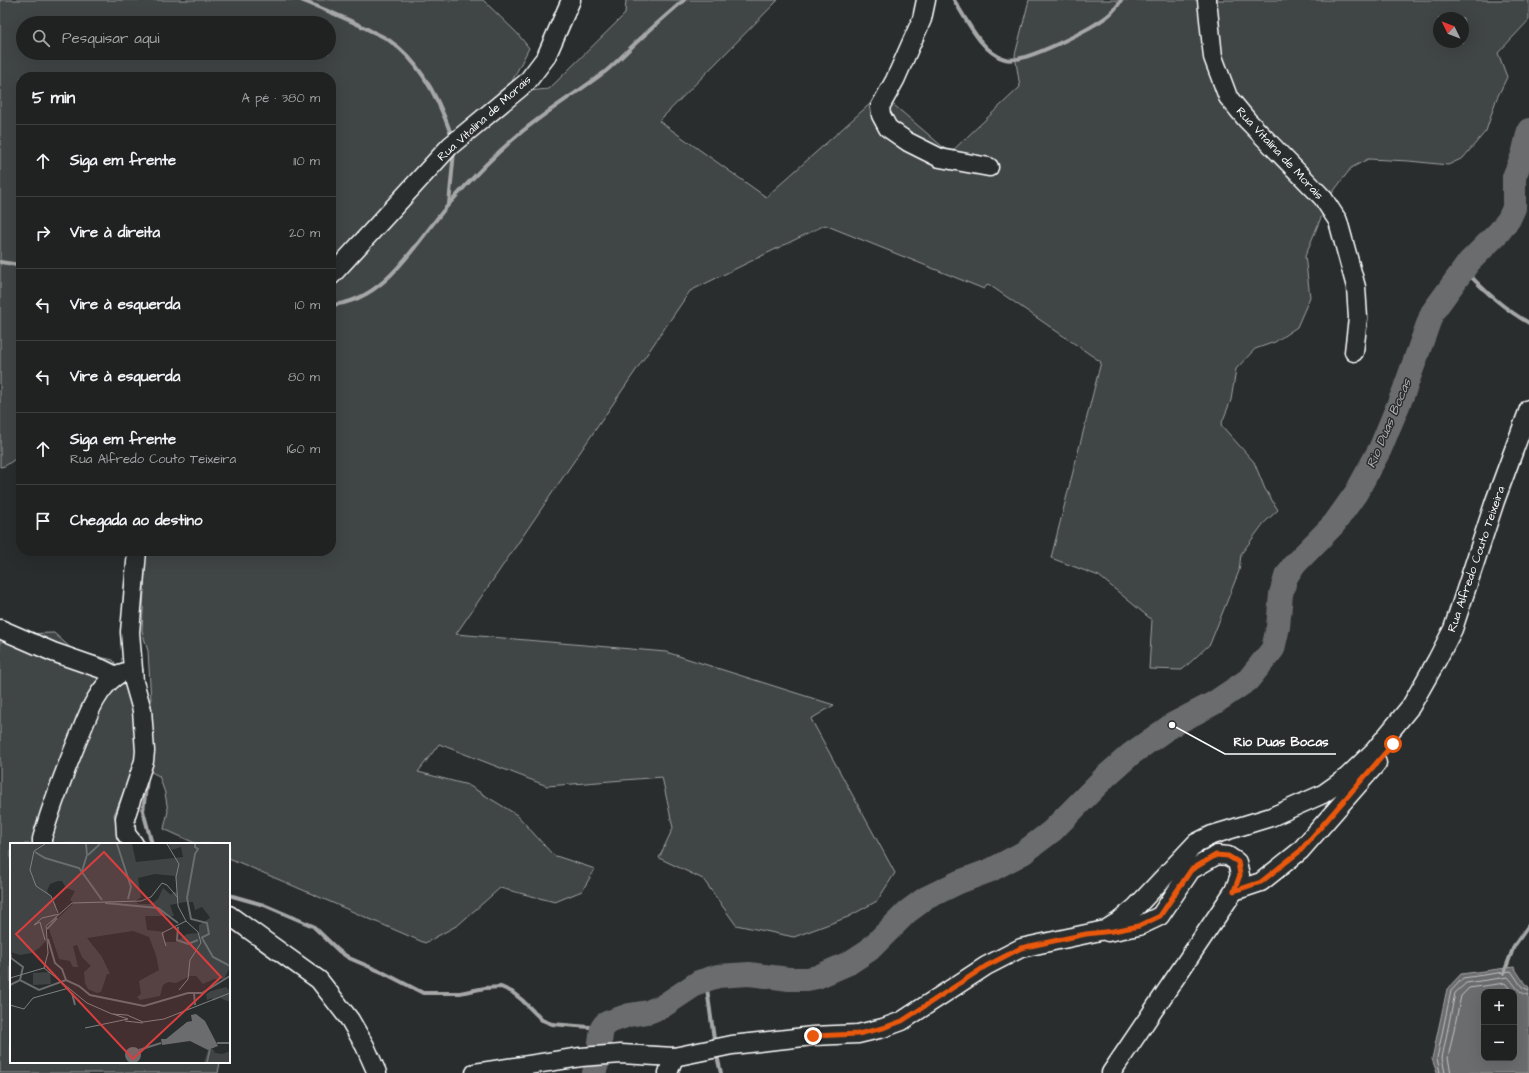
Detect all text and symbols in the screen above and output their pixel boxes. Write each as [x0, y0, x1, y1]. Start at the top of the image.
north arrow [1433, 12, 1469, 48]
search box [16, 16, 336, 60]
icon: search [30, 27, 52, 49]
text: Pesquisar aqui [62, 28, 159, 49]
street label: Rua Vitalina de Morais [434, 72, 535, 165]
text: 5 min [32, 86, 75, 110]
text: A pé · 380 m [241, 89, 320, 107]
street label: Rua Vitalina de Morais [1232, 103, 1327, 203]
icon: ahead [32, 150, 54, 172]
text: Siga em frente [70, 150, 176, 171]
text: 110 m [293, 152, 320, 170]
icon: right [32, 222, 54, 244]
text: Vire à direita [70, 222, 160, 243]
text: 20 m [289, 224, 320, 242]
icon: left [32, 294, 54, 316]
text: Vire à esquerda [70, 294, 180, 315]
text: 10 m [295, 296, 320, 314]
icon: left [32, 366, 54, 388]
text: Vire à esquerda [70, 366, 180, 387]
text: 80 m [288, 368, 320, 386]
water label: Rio Duas Bocas [1362, 375, 1416, 471]
text: Siga em frente [70, 429, 176, 450]
icon: ahead [32, 438, 54, 460]
text: 160 m [287, 440, 320, 458]
text: Rua Alfredo Couto Teixeira [70, 450, 236, 468]
street label: Rua Alfredo Couto Teixeira [1443, 484, 1509, 634]
icon: arrive [32, 510, 54, 532]
text: Chegada ao destino [70, 510, 203, 531]
callout: Rio Duas Bocas [1225, 729, 1336, 754]
text: Rio Duas Bocas [1233, 733, 1329, 751]
route start [1384, 735, 1402, 753]
inset map [10, 843, 230, 1063]
map controls [1481, 989, 1517, 1061]
button: + [1481, 989, 1517, 1025]
button: − [1481, 1025, 1517, 1061]
route end [804, 1027, 822, 1045]

